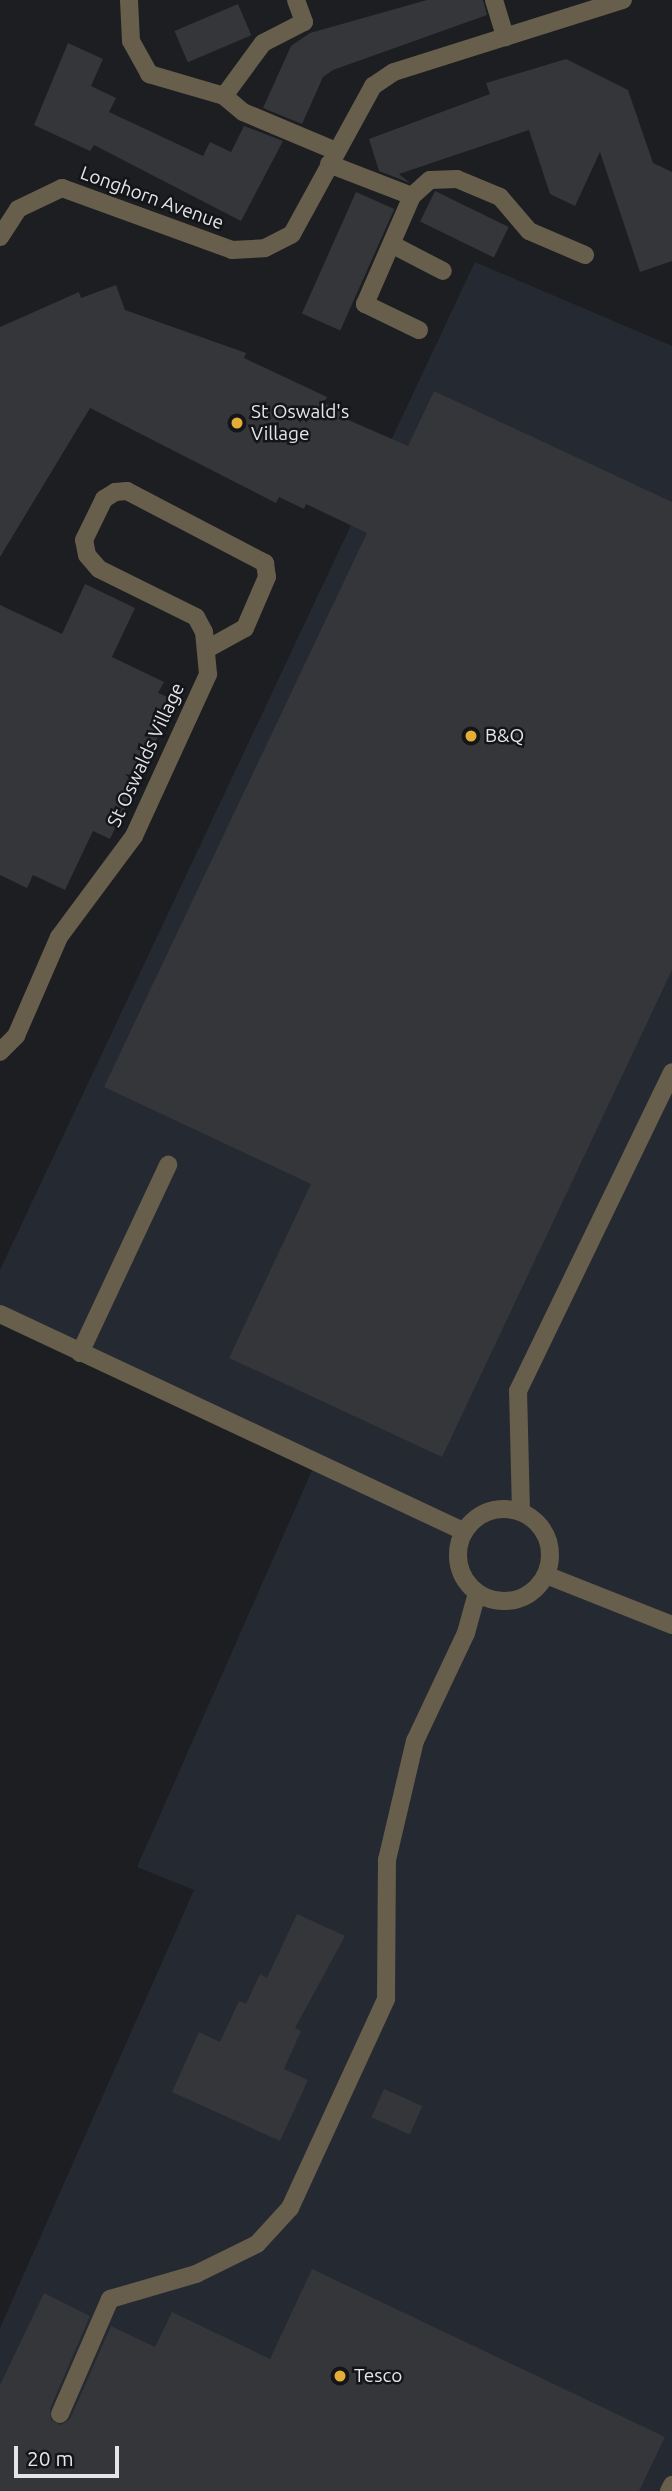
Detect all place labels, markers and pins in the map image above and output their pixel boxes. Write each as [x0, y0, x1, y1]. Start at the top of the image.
place label: St Oswald's Village [251, 401, 349, 445]
marker: St Oswald's Village [229, 415, 245, 431]
place label: B&Q [485, 725, 524, 747]
marker: B&Q [463, 728, 479, 744]
place label: Tesco [354, 2365, 402, 2387]
marker: Tesco [332, 2368, 348, 2384]

